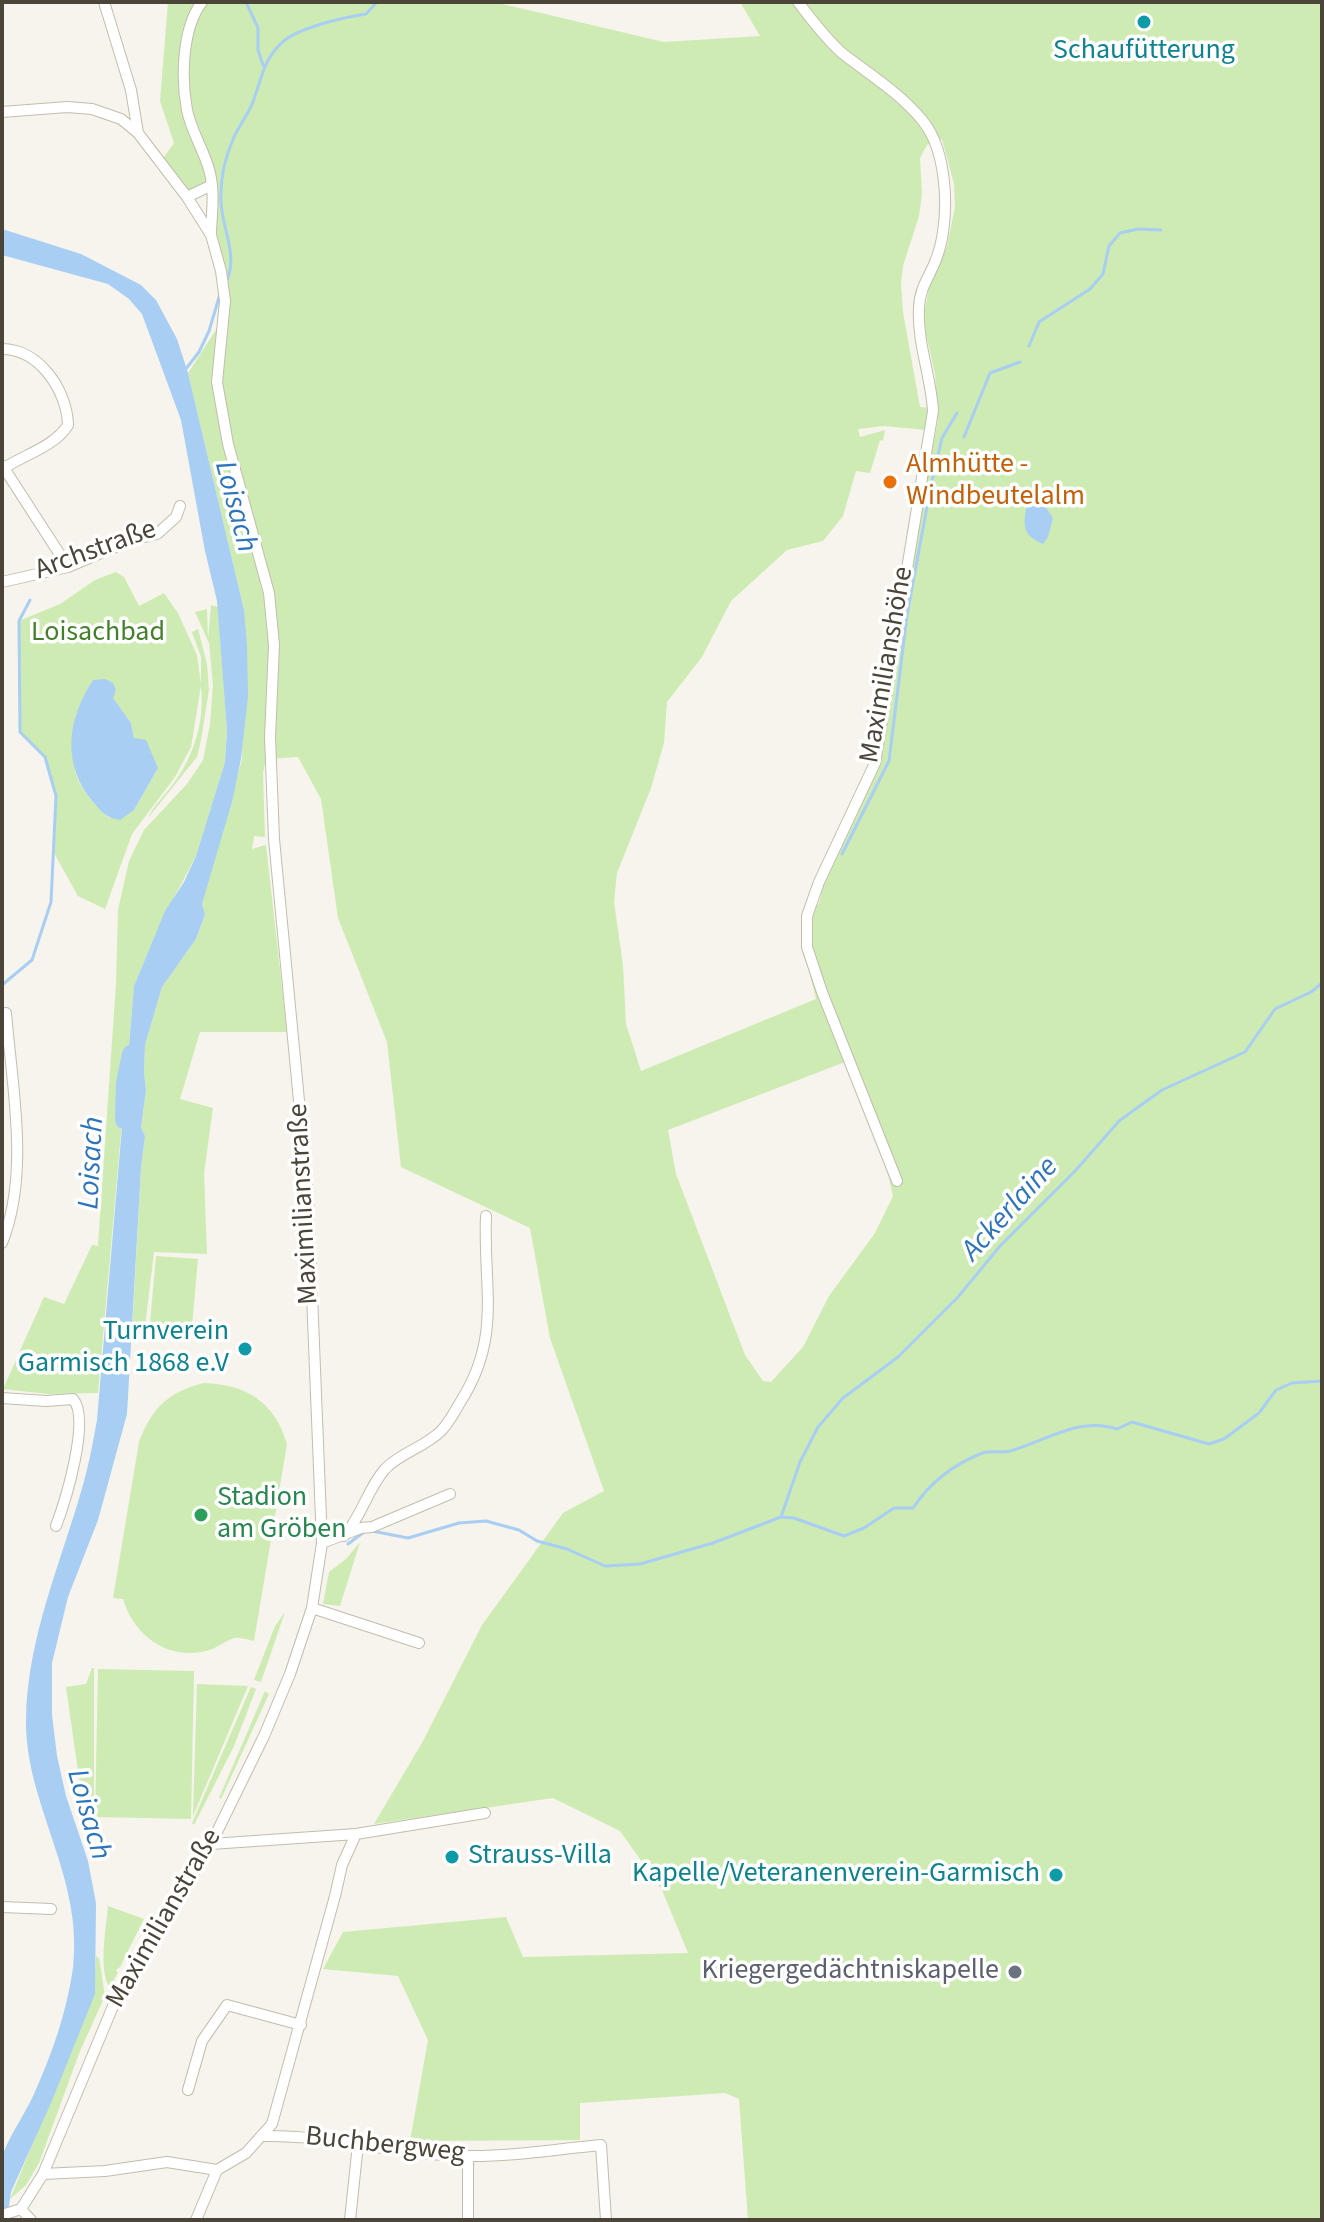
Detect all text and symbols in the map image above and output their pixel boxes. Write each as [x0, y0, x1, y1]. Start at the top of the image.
marker: Schaufütterung [1135, 13, 1153, 31]
place label: Schaufütterung [1053, 35, 1235, 69]
place label: Almhütte - Windbeutelalm [906, 449, 1085, 515]
water label: Loisach [205, 457, 263, 557]
marker: Almhütte - Windbeutelalm [881, 473, 899, 491]
street label: Archstraße [31, 514, 161, 588]
street label: Maximilianshöhe [854, 564, 922, 766]
park label: Loisachbad [31, 617, 165, 651]
street label: Maximilianstraße [283, 1103, 327, 1305]
water label: Loisach [73, 1116, 113, 1210]
water label: Ackerlaine [955, 1151, 1067, 1269]
place label: Turnverein Garmisch 1868 e.V [18, 1316, 229, 1382]
marker: Turnverein Garmisch 1868 e.V [236, 1340, 254, 1358]
place label: Stadion am Gröben [217, 1482, 346, 1548]
marker: Stadion am Gröben [192, 1506, 210, 1524]
water label: Loisach [57, 1765, 117, 1865]
street label: Maximilianstraße [100, 1823, 230, 2015]
place label: Strauss-Villa [468, 1840, 612, 1874]
marker: Strauss-Villa [443, 1848, 461, 1866]
place label: Kapelle/Veteranenverein-Garmisch [632, 1858, 1040, 1892]
marker: Kapelle/Veteranenverein-Garmisch [1047, 1866, 1065, 1884]
place label: Kriegergedächtniskapelle [702, 1955, 999, 1989]
marker: Kriegergedächtniskapelle [1006, 1963, 1024, 1981]
street label: Buchbergweg [304, 2121, 466, 2171]

